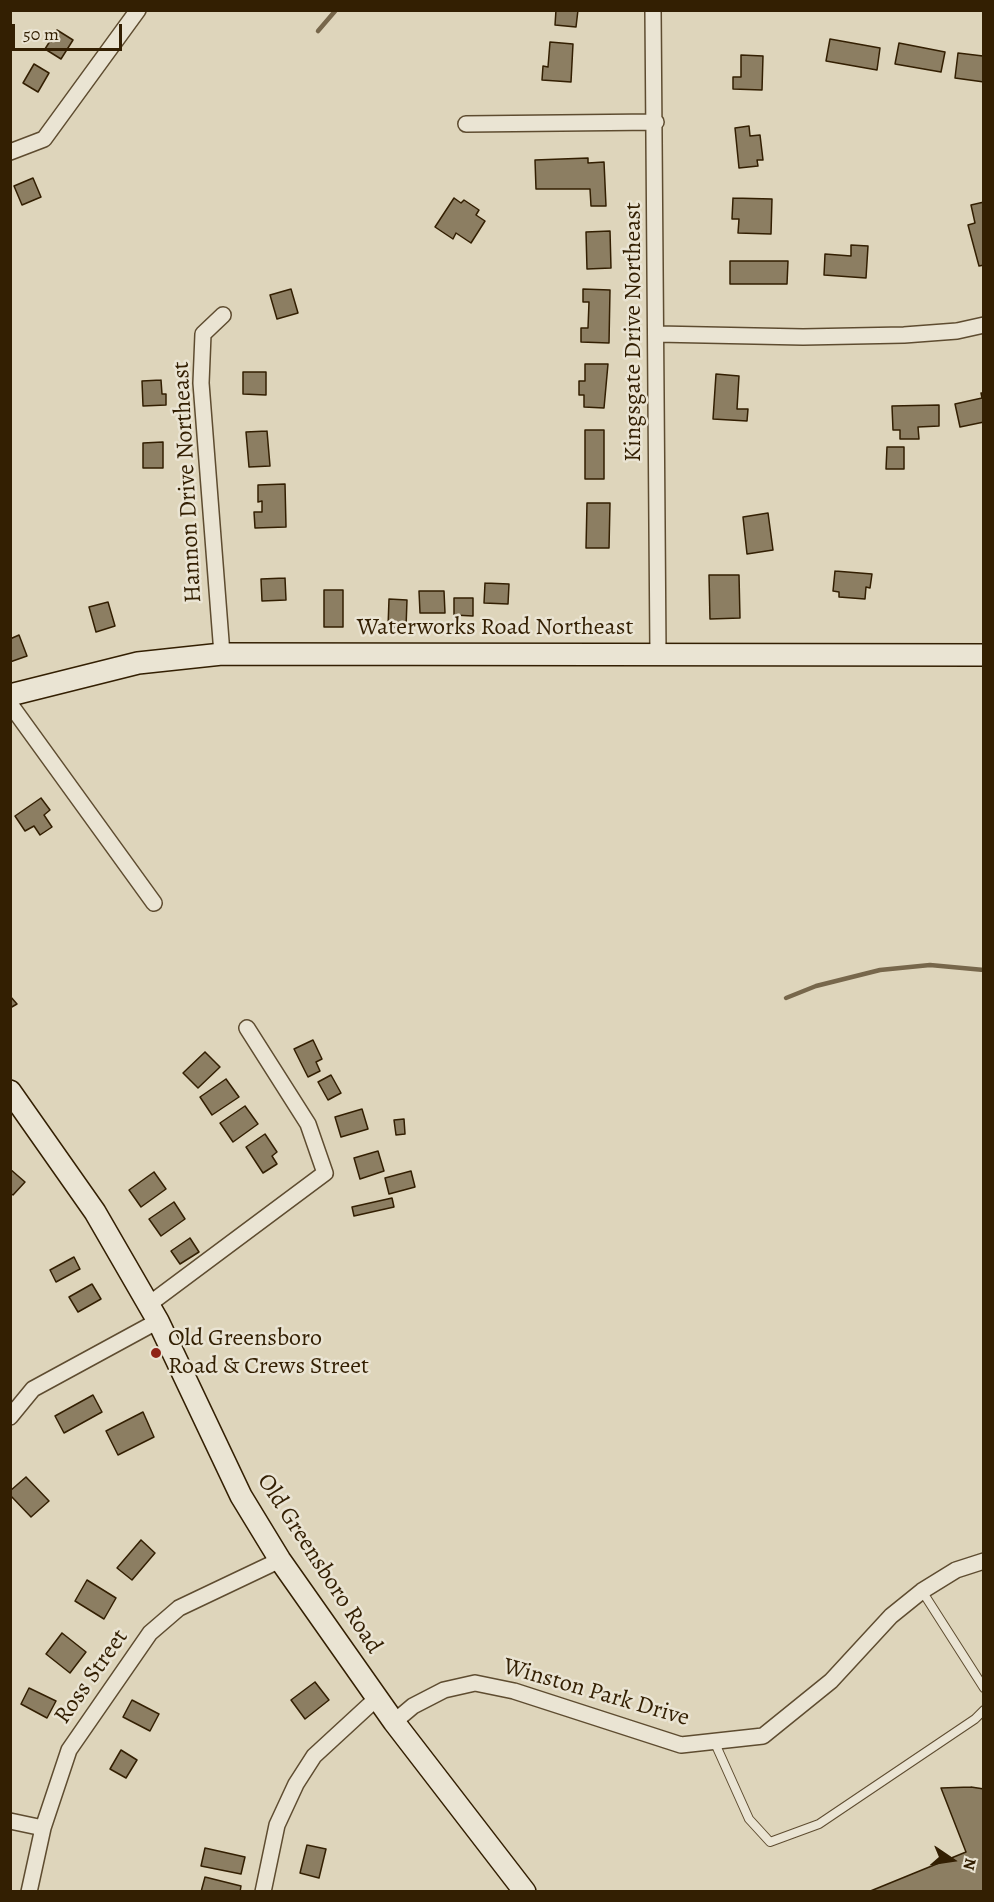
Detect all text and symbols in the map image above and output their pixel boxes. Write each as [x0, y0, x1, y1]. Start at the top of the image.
scale bar [15, 12, 124, 50]
text: 50 m [23, 22, 59, 46]
street label: Kingsgate Drive Northeast [620, 202, 648, 462]
street label: Hannon Drive Northeast [167, 361, 209, 603]
street label: Waterworks Road Northeast [357, 614, 633, 642]
place label: Old Greensboro Road & Crews Street [168, 1325, 369, 1381]
marker: Old Greensboro Road & Crews Street [149, 1346, 163, 1360]
street label: Old Greensboro Road [250, 1469, 388, 1659]
street label: Ross Street [49, 1624, 135, 1730]
street label: Winston Park Drive [500, 1653, 692, 1733]
north arrow [922, 1830, 982, 1890]
text: N [958, 1856, 982, 1872]

